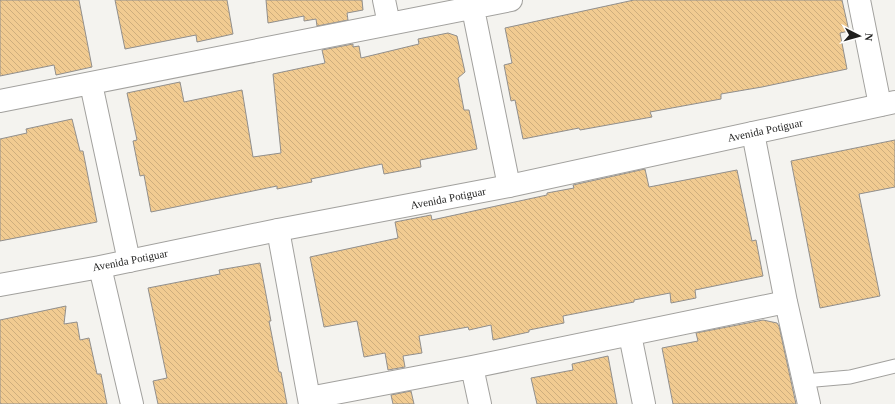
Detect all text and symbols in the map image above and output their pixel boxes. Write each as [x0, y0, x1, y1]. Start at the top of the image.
north arrow [839, 16, 879, 56]
text: N [863, 32, 875, 42]
street label: Avenida Potiguar [726, 116, 804, 144]
street label: Avenida Potiguar [409, 185, 487, 211]
street label: Avenida Potiguar [91, 247, 169, 273]

